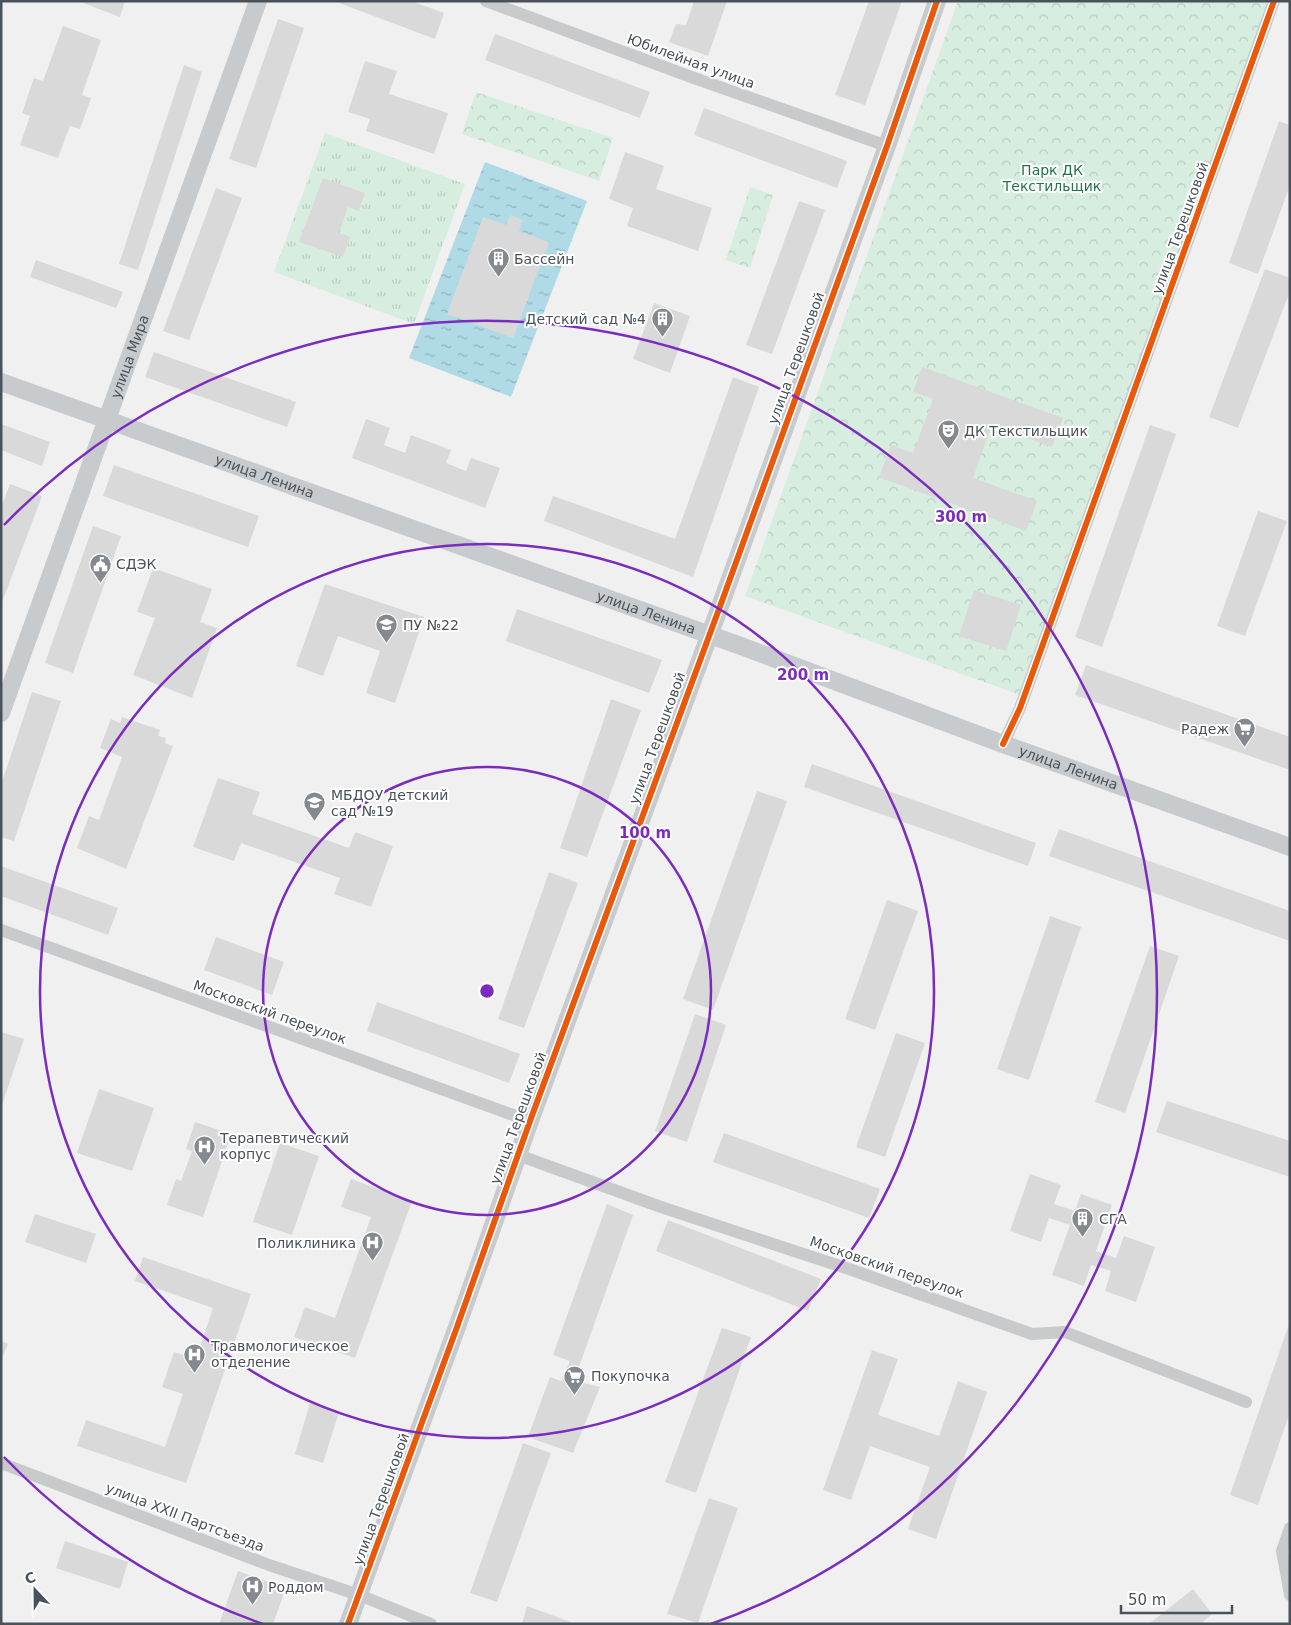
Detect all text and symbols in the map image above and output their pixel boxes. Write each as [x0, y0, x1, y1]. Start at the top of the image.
street label: Юбилейная улица [625, 30, 757, 92]
street label: улица Терешковой [1149, 160, 1211, 296]
park label: Парк ДК Текстильщик [1002, 162, 1101, 194]
building icon: Бассейн [486, 247, 510, 278]
place label: Бассейн [514, 251, 574, 267]
street label: улица Терешковой [765, 290, 827, 426]
building icon: Детский сад №4 [650, 307, 674, 338]
place label: Детский сад №4 [526, 311, 646, 327]
street label: улица Мира [107, 313, 152, 400]
theatre icon: ДК Текстильщик [936, 419, 960, 450]
place label: ДК Текстильщик [964, 423, 1088, 439]
street label: улица Ленина [213, 451, 316, 501]
text: 300 m [935, 508, 987, 526]
public building icon: СДЭК [88, 552, 112, 583]
place label: СДЭК [116, 556, 156, 572]
street label: улица Ленина [594, 587, 698, 637]
school or university icon: ПУ №22 [375, 613, 399, 644]
place label: ПУ №22 [403, 617, 459, 633]
text: 200 m [777, 666, 829, 684]
street label: улица Терешковой [626, 670, 688, 806]
supermarket icon: Радеж [1233, 717, 1257, 748]
place label: Радеж [1181, 721, 1229, 737]
street label: улица Ленина [1017, 742, 1120, 793]
place label: МБДОУ детский сад №19 [331, 787, 448, 819]
school or university icon: МБДОУ детский сад №19 [303, 791, 327, 822]
text: 100 m [619, 824, 671, 842]
street label: Московский переулок [191, 977, 349, 1047]
centre of rings [478, 982, 496, 1000]
street label: улица Терешковой [487, 1050, 549, 1186]
place label: Терапевтический корпус [219, 1130, 349, 1162]
hospital icon: Терапевтический корпус [192, 1134, 216, 1165]
building icon: СГА [1071, 1207, 1095, 1238]
place label: СГА [1099, 1211, 1127, 1227]
hospital icon: Поликлиника [360, 1231, 384, 1262]
street label: Московский переулок [808, 1233, 966, 1301]
place label: Поликлиника [257, 1235, 356, 1251]
place label: Травмологическое отделение [210, 1338, 349, 1370]
hospital icon: Травмологическое отделение [183, 1342, 207, 1373]
supermarket icon: Покупочка [563, 1364, 587, 1395]
place label: Покупочка [591, 1368, 670, 1384]
street label: улица Терешковой [350, 1431, 412, 1567]
street label: улица XXII Партсъезда [103, 1479, 267, 1555]
north arrow [10, 1565, 60, 1615]
text: С [22, 1569, 38, 1587]
hospital icon: Роддом [240, 1575, 264, 1606]
place label: Роддом [268, 1579, 324, 1595]
scale bar [1121, 1582, 1232, 1614]
text: 50 m [1128, 1591, 1166, 1609]

